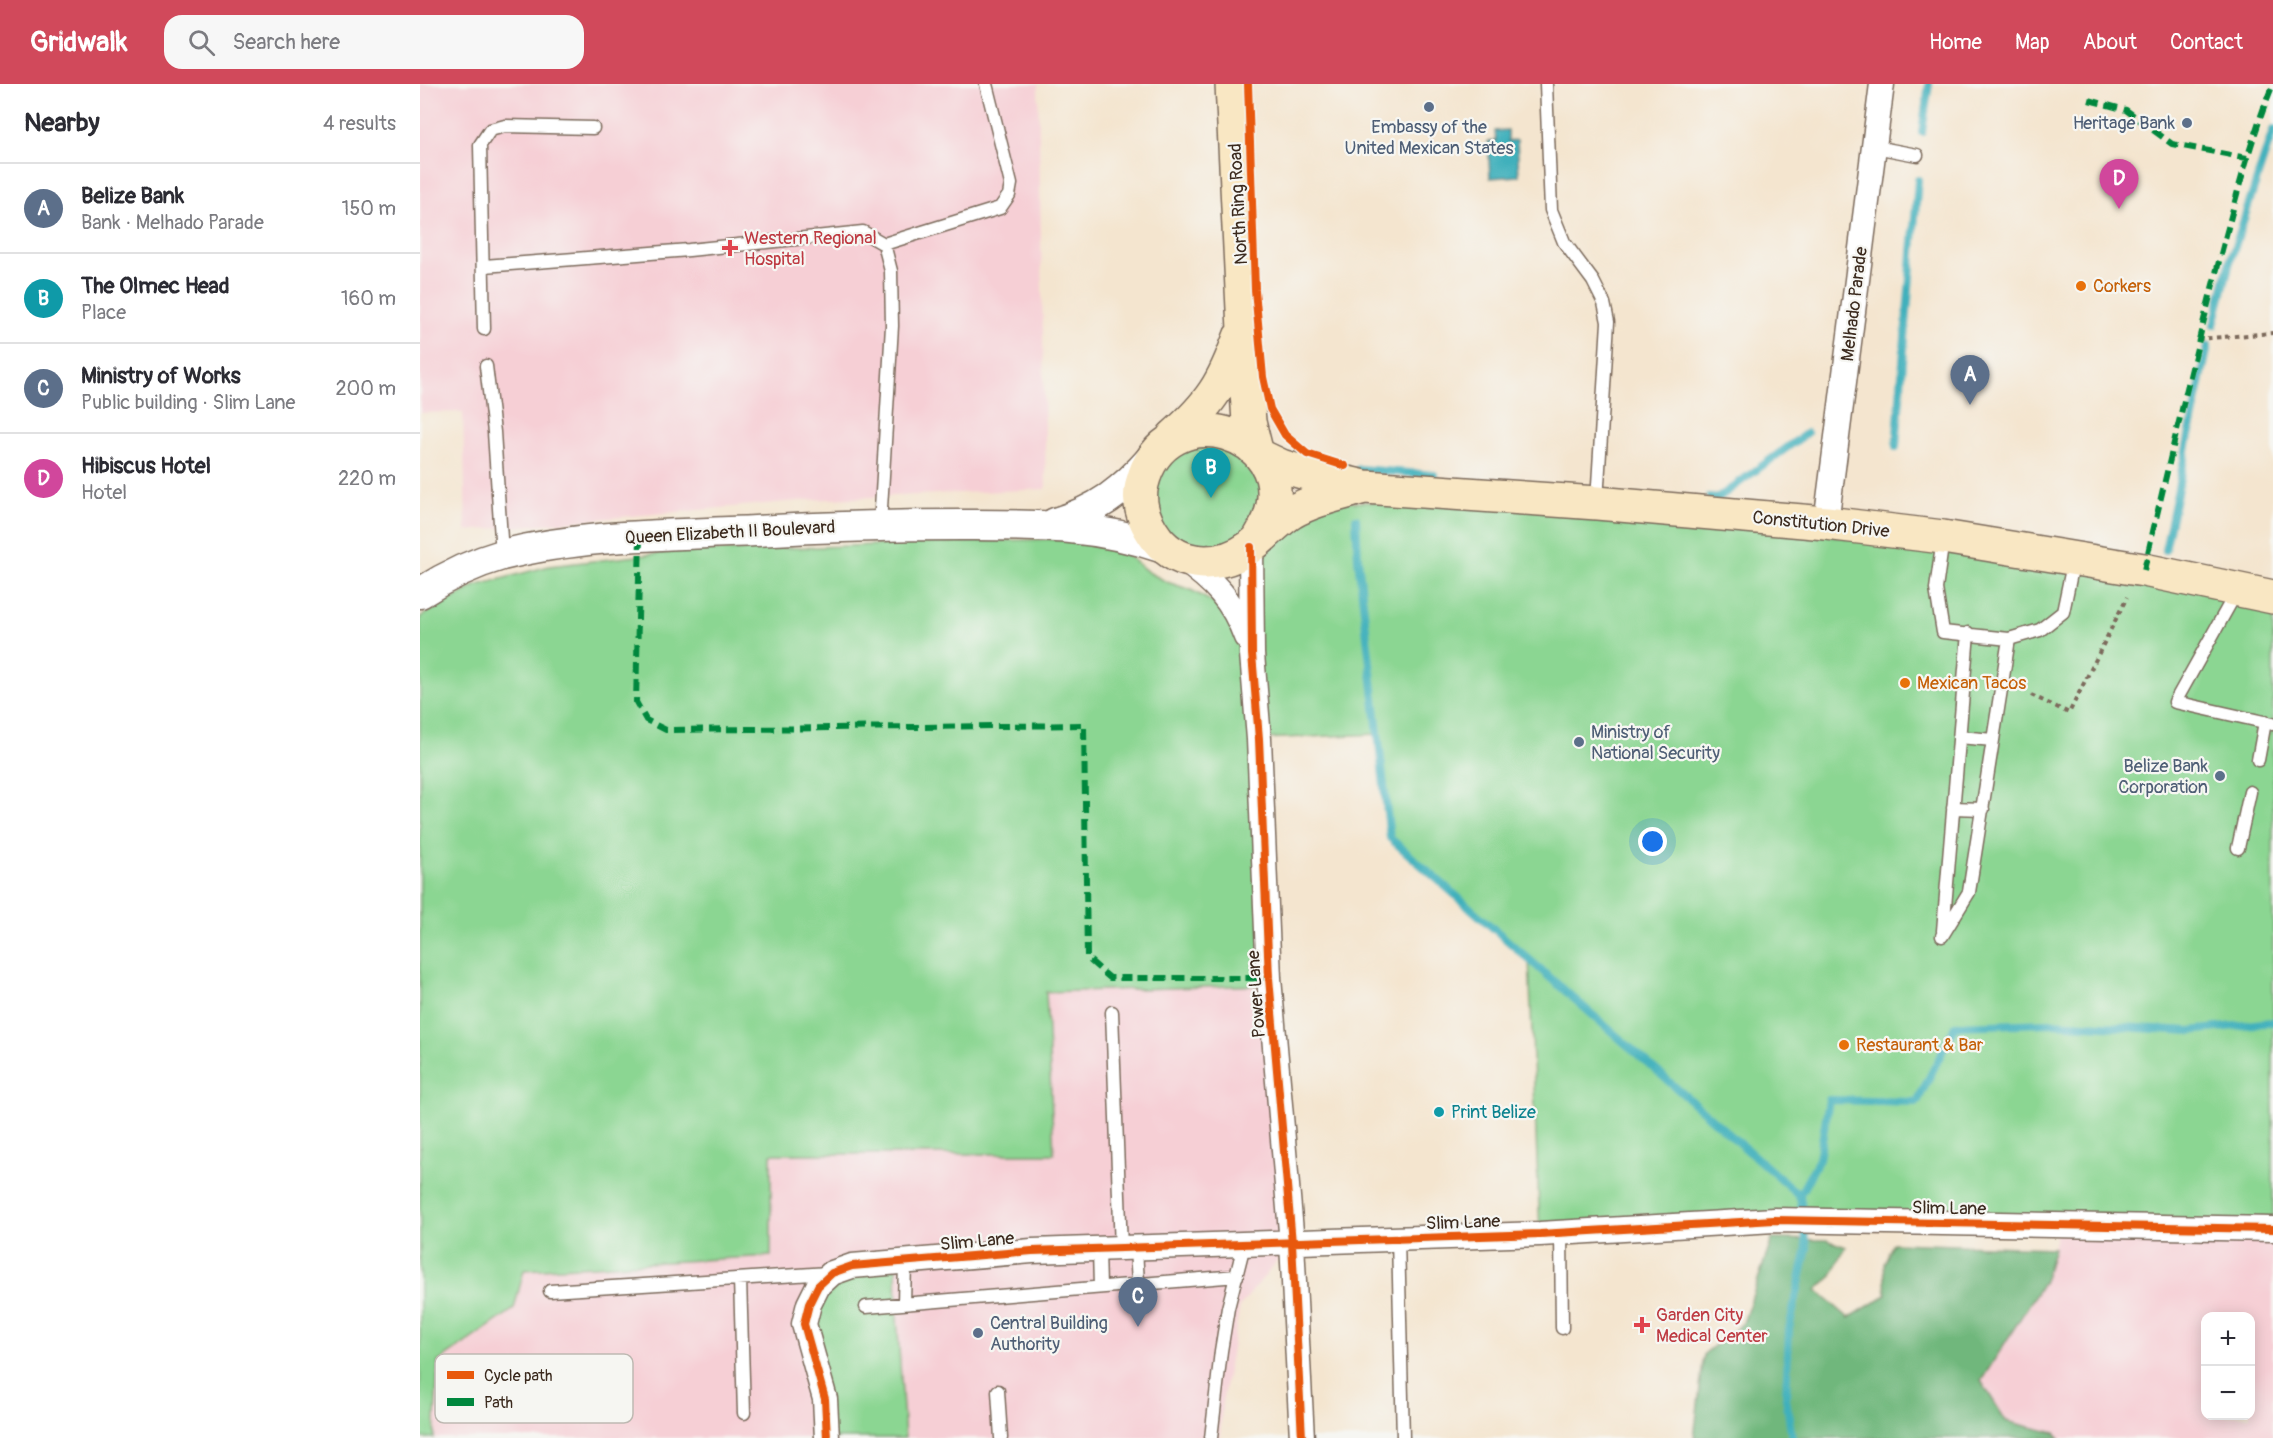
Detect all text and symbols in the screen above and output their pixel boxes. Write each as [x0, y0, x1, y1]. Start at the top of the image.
search box [164, 15, 584, 69]
text: Gridwalk [30, 25, 128, 60]
icon: search [185, 26, 218, 59]
text: Search here [233, 28, 340, 56]
text: Home [1929, 29, 1982, 56]
text: Map [2015, 29, 2050, 56]
text: About [2083, 29, 2137, 56]
text: Contact [2170, 29, 2243, 56]
marker: Embassy of the United Mexican States [1422, 100, 1436, 114]
text: Nearby [24, 107, 100, 139]
text: 4 results [323, 111, 396, 136]
place label: Heritage Bank [2073, 112, 2175, 135]
place label: Embassy of the United Mexican States [1344, 116, 1514, 160]
marker: Heritage Bank [2180, 116, 2194, 130]
street label: North Ring Road [1224, 143, 1253, 265]
pin: D [2100, 160, 2138, 209]
text: Belize Bank [81, 182, 184, 210]
text: A [37, 196, 50, 221]
text: 150 m [342, 196, 396, 221]
text: Bank · Melhado Parade [81, 210, 264, 235]
place label: Western Regional Hospital [744, 227, 877, 271]
marker: Western Regional Hospital [721, 239, 739, 257]
street label: Melhado Parade [1836, 245, 1873, 363]
text: The Olmec Head [81, 272, 230, 300]
place label: Corkers [2093, 275, 2151, 298]
marker: Corkers [2074, 279, 2088, 293]
text: B [38, 286, 49, 311]
text: 160 m [341, 286, 396, 311]
text: Place [81, 300, 126, 325]
pin: A [1950, 356, 1990, 405]
text: Ministry of Works [81, 362, 241, 390]
text: C [37, 376, 50, 401]
text: 200 m [335, 376, 396, 401]
text: Public building · Slim Lane [81, 390, 295, 415]
pin: B [1192, 448, 1230, 498]
text: Hibiscus Hotel [81, 452, 211, 480]
text: D [37, 466, 50, 491]
text: 220 m [338, 466, 396, 491]
text: Hotel [81, 480, 127, 505]
street label: Constitution Drive [1751, 506, 1891, 543]
street label: Queen Elizabeth II Boulevard [624, 515, 836, 550]
place label: Mexican Tacos [1917, 672, 2026, 695]
marker: Mexican Tacos [1898, 676, 1912, 690]
place label: Ministry of National Security [1591, 721, 1720, 765]
marker: Ministry of National Security [1572, 735, 1586, 749]
place label: Belize Bank Corporation [2118, 755, 2208, 799]
marker: Belize Bank Corporation [2213, 769, 2227, 783]
your location [1638, 827, 1667, 856]
street label: Power Lane [1242, 949, 1271, 1039]
place label: Restaurant & Bar [1856, 1034, 1984, 1057]
marker: Restaurant & Bar [1837, 1038, 1851, 1052]
place label: Print Belize [1451, 1101, 1536, 1124]
marker: Print Belize [1432, 1105, 1446, 1119]
street label: Slim Lane [1912, 1196, 1987, 1221]
street label: Slim Lane [1425, 1210, 1501, 1235]
street label: Slim Lane [939, 1227, 1015, 1256]
pin: C [1118, 1278, 1158, 1327]
place label: Garden City Medical Center [1656, 1304, 1768, 1348]
place label: Central Building Authority [990, 1312, 1108, 1356]
map controls [2201, 1312, 2255, 1420]
button: + [2201, 1312, 2255, 1366]
marker: Garden City Medical Center [1633, 1316, 1651, 1334]
marker: Central Building Authority [971, 1326, 985, 1340]
legend [435, 1354, 633, 1423]
text: Cycle path [484, 1366, 552, 1386]
button: − [2201, 1366, 2255, 1420]
text: Path [484, 1393, 513, 1413]

